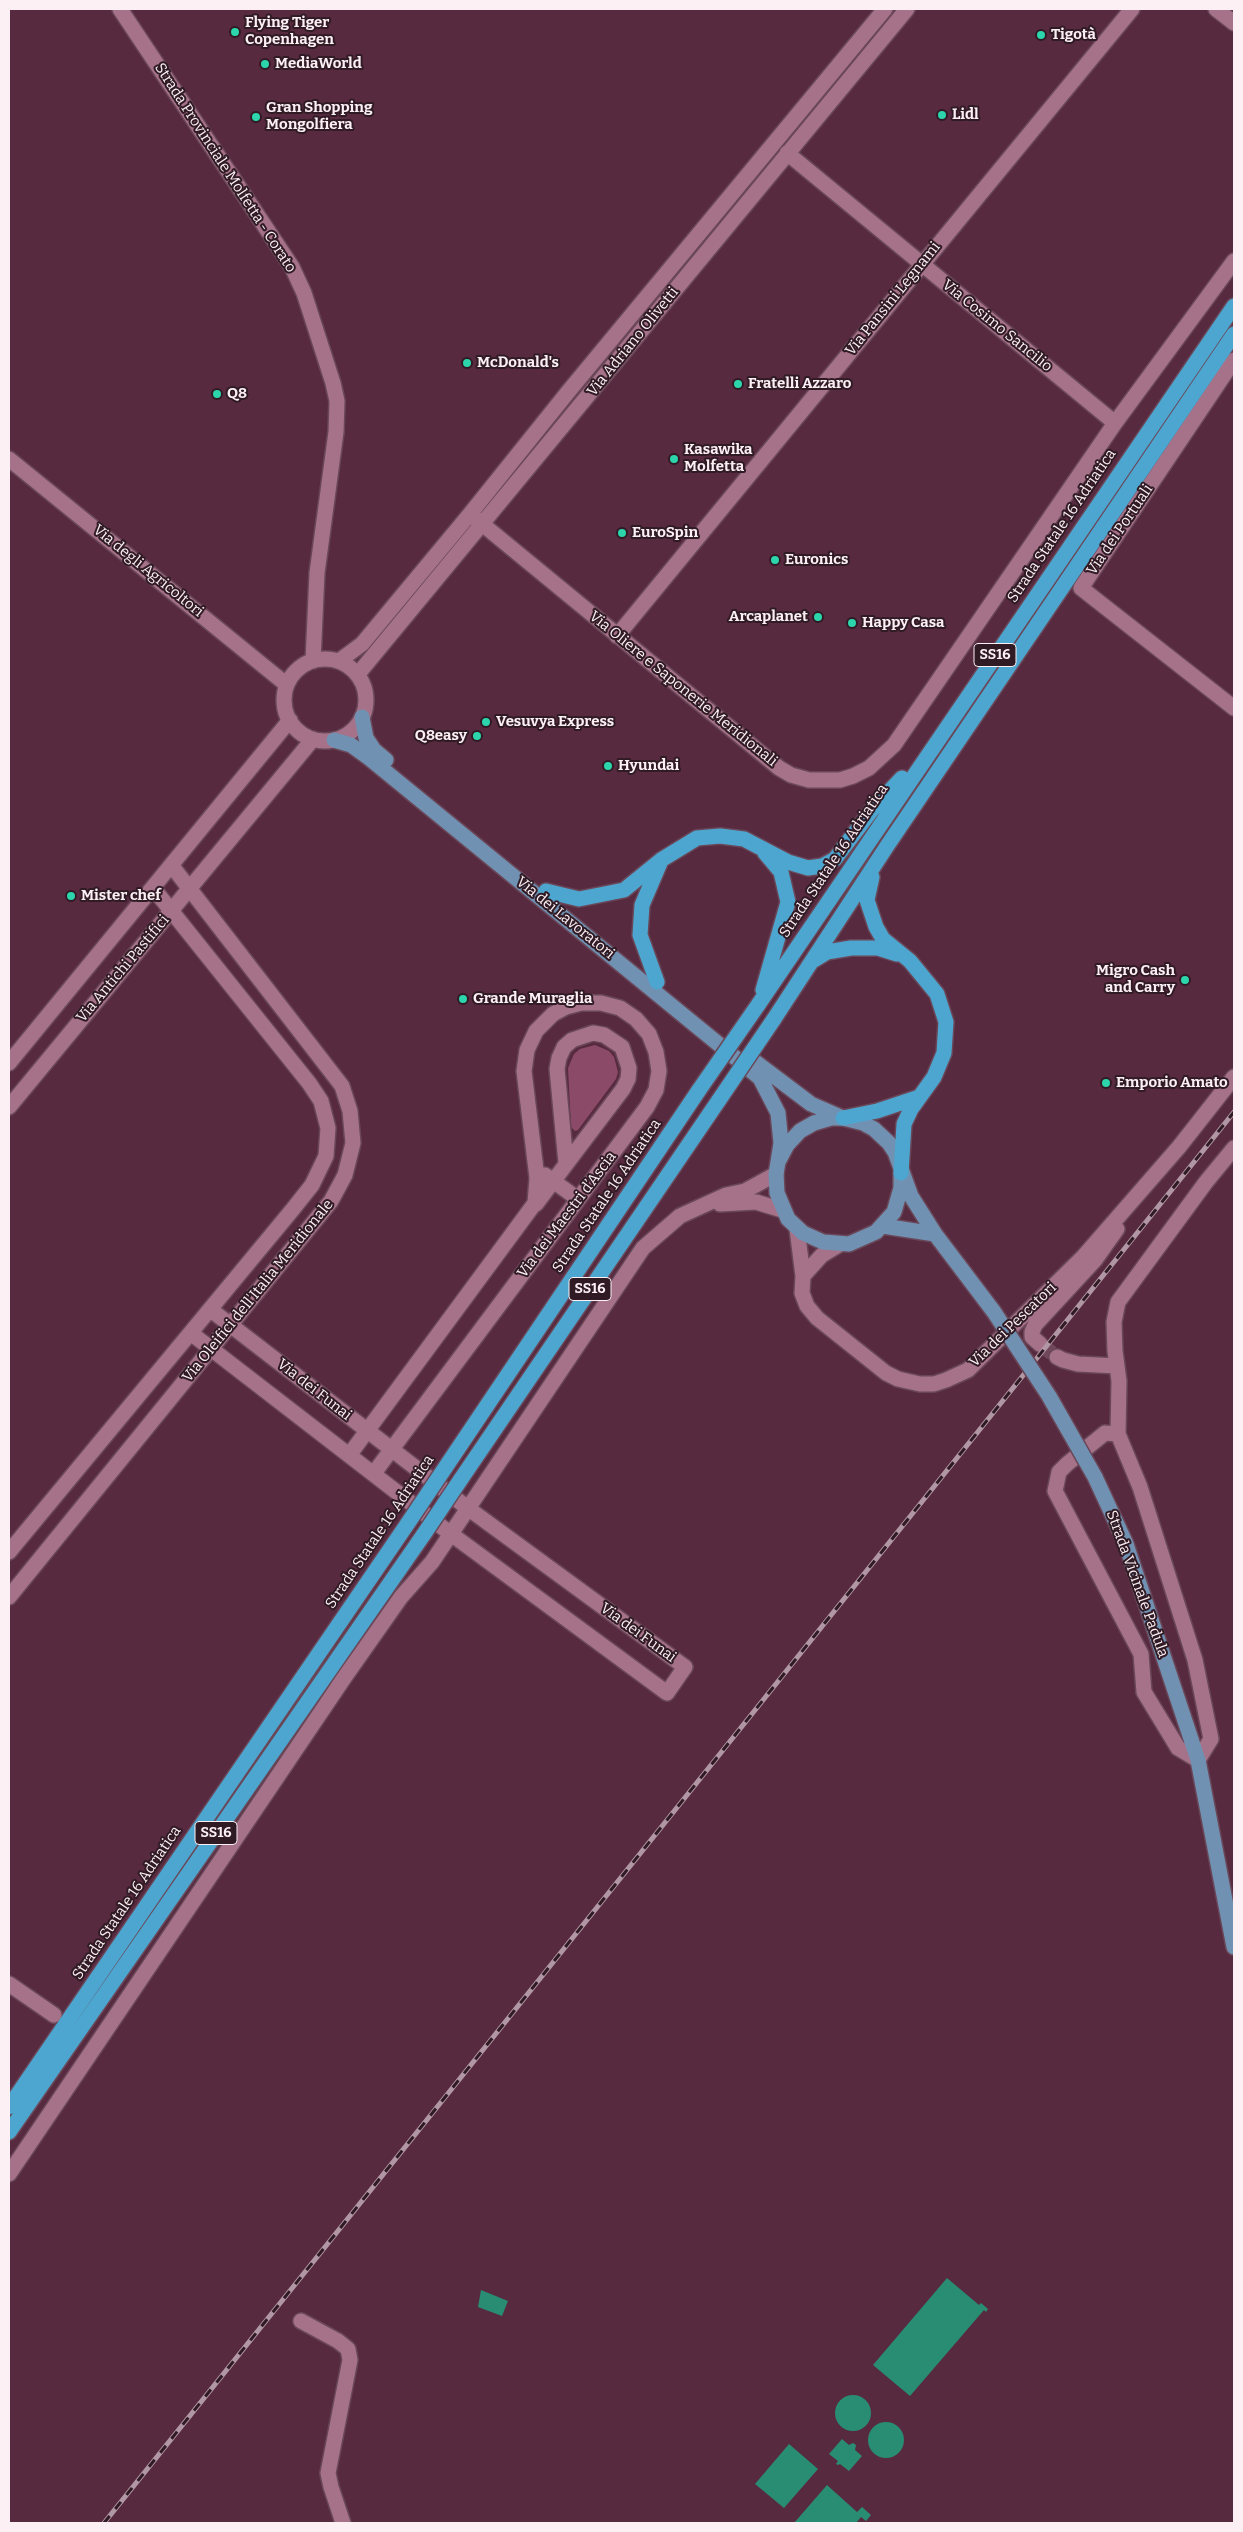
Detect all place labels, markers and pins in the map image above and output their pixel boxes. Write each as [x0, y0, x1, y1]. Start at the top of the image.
place label: Flying Tiger Copenhagen [245, 14, 334, 49]
marker: Flying Tiger Copenhagen [229, 26, 241, 38]
place label: Tigotà [1051, 26, 1096, 44]
marker: Tigotà [1035, 29, 1047, 41]
place label: MediaWorld [275, 55, 362, 73]
marker: MediaWorld [259, 58, 271, 70]
place label: Gran Shopping Mongolfiera [266, 99, 373, 134]
place label: Lidl [952, 106, 979, 124]
marker: Lidl [936, 109, 948, 121]
marker: Gran Shopping Mongolfiera [250, 111, 262, 123]
place label: McDonald's [477, 354, 559, 372]
marker: McDonald's [461, 357, 473, 369]
place label: Fratelli Azzaro [748, 375, 851, 393]
marker: Fratelli Azzaro [732, 378, 744, 390]
place label: Q8 [227, 385, 247, 403]
marker: Q8 [211, 388, 223, 400]
place label: Kasawika Molfetta [684, 441, 752, 476]
marker: Kasawika Molfetta [668, 453, 680, 465]
place label: EuroSpin [632, 524, 698, 542]
marker: EuroSpin [616, 527, 628, 539]
place label: Euronics [785, 551, 848, 569]
marker: Euronics [769, 554, 781, 566]
place label: Arcaplanet [729, 608, 808, 626]
marker: Arcaplanet [812, 611, 824, 623]
place label: Happy Casa [862, 614, 945, 632]
marker: Happy Casa [846, 617, 858, 629]
place label: Vesuvya Express [496, 713, 614, 731]
marker: Vesuvya Express [480, 716, 492, 728]
place label: Q8easy [415, 727, 467, 745]
marker: Q8easy [471, 730, 483, 742]
place label: Hyundai [618, 757, 679, 775]
marker: Hyundai [602, 760, 614, 772]
place label: Mister chef [81, 887, 161, 905]
marker: Mister chef [65, 890, 77, 902]
place label: Migro Cash and Carry [1096, 962, 1175, 997]
marker: Migro Cash and Carry [1179, 974, 1191, 986]
place label: Grande Muraglia [473, 990, 592, 1008]
marker: Grande Muraglia [457, 993, 469, 1005]
place label: Emporio Amato [1116, 1074, 1228, 1092]
marker: Emporio Amato [1100, 1077, 1112, 1089]

